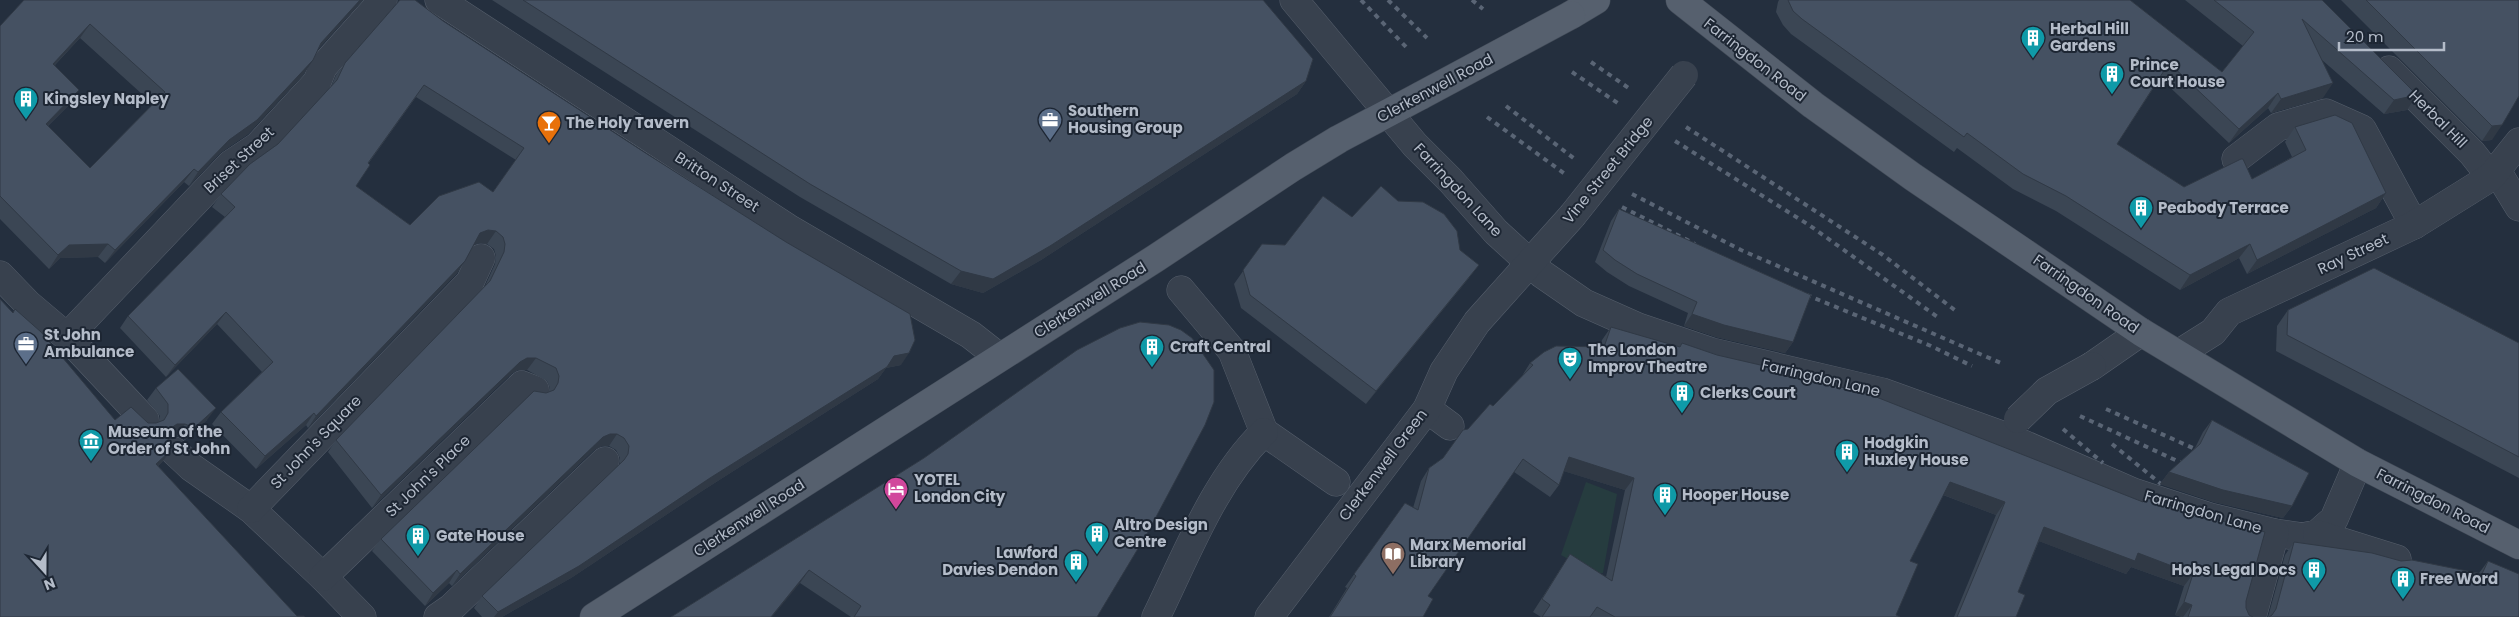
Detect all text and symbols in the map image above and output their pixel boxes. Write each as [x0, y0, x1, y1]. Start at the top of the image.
street label: Farringdon Road [1700, 13, 1811, 106]
place label: Herbal Hill Gardens [2050, 18, 2129, 56]
scale bar [2339, 20, 2444, 52]
building icon: Herbal Hill Gardens [2020, 25, 2046, 59]
text: 20 m [2346, 26, 2384, 47]
street label: Clerkenwell Road [1373, 48, 1497, 127]
place label: Prince Court House [2130, 54, 2225, 92]
building icon: Prince Court House [2099, 61, 2125, 95]
street label: Herbal Hill [2405, 85, 2472, 152]
building icon: Kingsley Napley [13, 86, 39, 120]
place label: Kingsley Napley [44, 88, 169, 109]
place label: Southern Housing Group [1068, 100, 1183, 138]
office icon: Southern Housing Group [1037, 107, 1063, 141]
bar icon: The Holy Tavern [536, 110, 562, 144]
place label: The Holy Tavern [566, 112, 689, 133]
street label: Vine Street Bridge [1558, 112, 1658, 228]
street label: Briset Street [199, 122, 278, 198]
street label: Farringdon Lane [1409, 138, 1507, 241]
street label: Britton Street [671, 146, 763, 217]
building icon: Peabody Terrace [2128, 195, 2154, 229]
place label: Peabody Terrace [2158, 197, 2289, 218]
street label: Ray Street [2314, 228, 2392, 279]
street label: Farringdon Road [2029, 249, 2143, 338]
street label: Clerkenwell Road [1030, 257, 1150, 343]
place label: St John Ambulance [44, 324, 134, 362]
office icon: St John Ambulance [13, 331, 39, 365]
building icon: Craft Central [1139, 334, 1165, 368]
place label: Craft Central [1170, 336, 1271, 357]
place label: The London Improv Theatre [1588, 339, 1707, 377]
theatre icon: The London Improv Theatre [1557, 346, 1583, 380]
street label: Farringdon Lane [1760, 354, 1883, 401]
building icon: Clerks Court [1669, 380, 1695, 414]
place label: Clerks Court [1700, 382, 1796, 403]
street label: St John's Square [265, 390, 366, 493]
street label: Clerkenwell Green [1334, 404, 1432, 525]
place label: Museum of the Order of St John [108, 421, 230, 459]
museum icon: Museum of the Order of St John [78, 428, 104, 462]
street label: St John's Place [381, 430, 475, 521]
place label: Hodgkin Huxley House [1864, 432, 1968, 470]
building icon: Hodgkin Huxley House [1834, 439, 1860, 473]
street label: Farringdon Road [2373, 463, 2494, 538]
place label: YOTEL London City [914, 469, 1006, 507]
street label: Clerkenwell Road [689, 474, 808, 561]
hotel icon: YOTEL London City [883, 476, 909, 510]
building icon: Hooper House [1652, 482, 1678, 516]
place label: Hooper House [1682, 484, 1789, 505]
street label: Farringdon Lane [2142, 485, 2264, 538]
place label: Altro Design Centre [1114, 514, 1208, 552]
building icon: Altro Design Centre [1084, 521, 1110, 555]
building icon: Gate House [405, 523, 431, 557]
place label: Gate House [436, 525, 524, 546]
place label: Marx Memorial Library [1410, 534, 1526, 572]
library icon: Marx Memorial Library [1380, 541, 1406, 575]
place label: Lawford Davies Dendon [942, 542, 1058, 580]
north arrow [20, 547, 70, 597]
building icon: Lawford Davies Dendon [1063, 549, 1089, 583]
building icon: Hobs Legal Docs [2301, 557, 2327, 591]
place label: Hobs Legal Docs [2171, 559, 2296, 580]
building icon: Free Word [2390, 566, 2416, 600]
place label: Free Word [2420, 568, 2498, 589]
text: N [41, 573, 58, 595]

